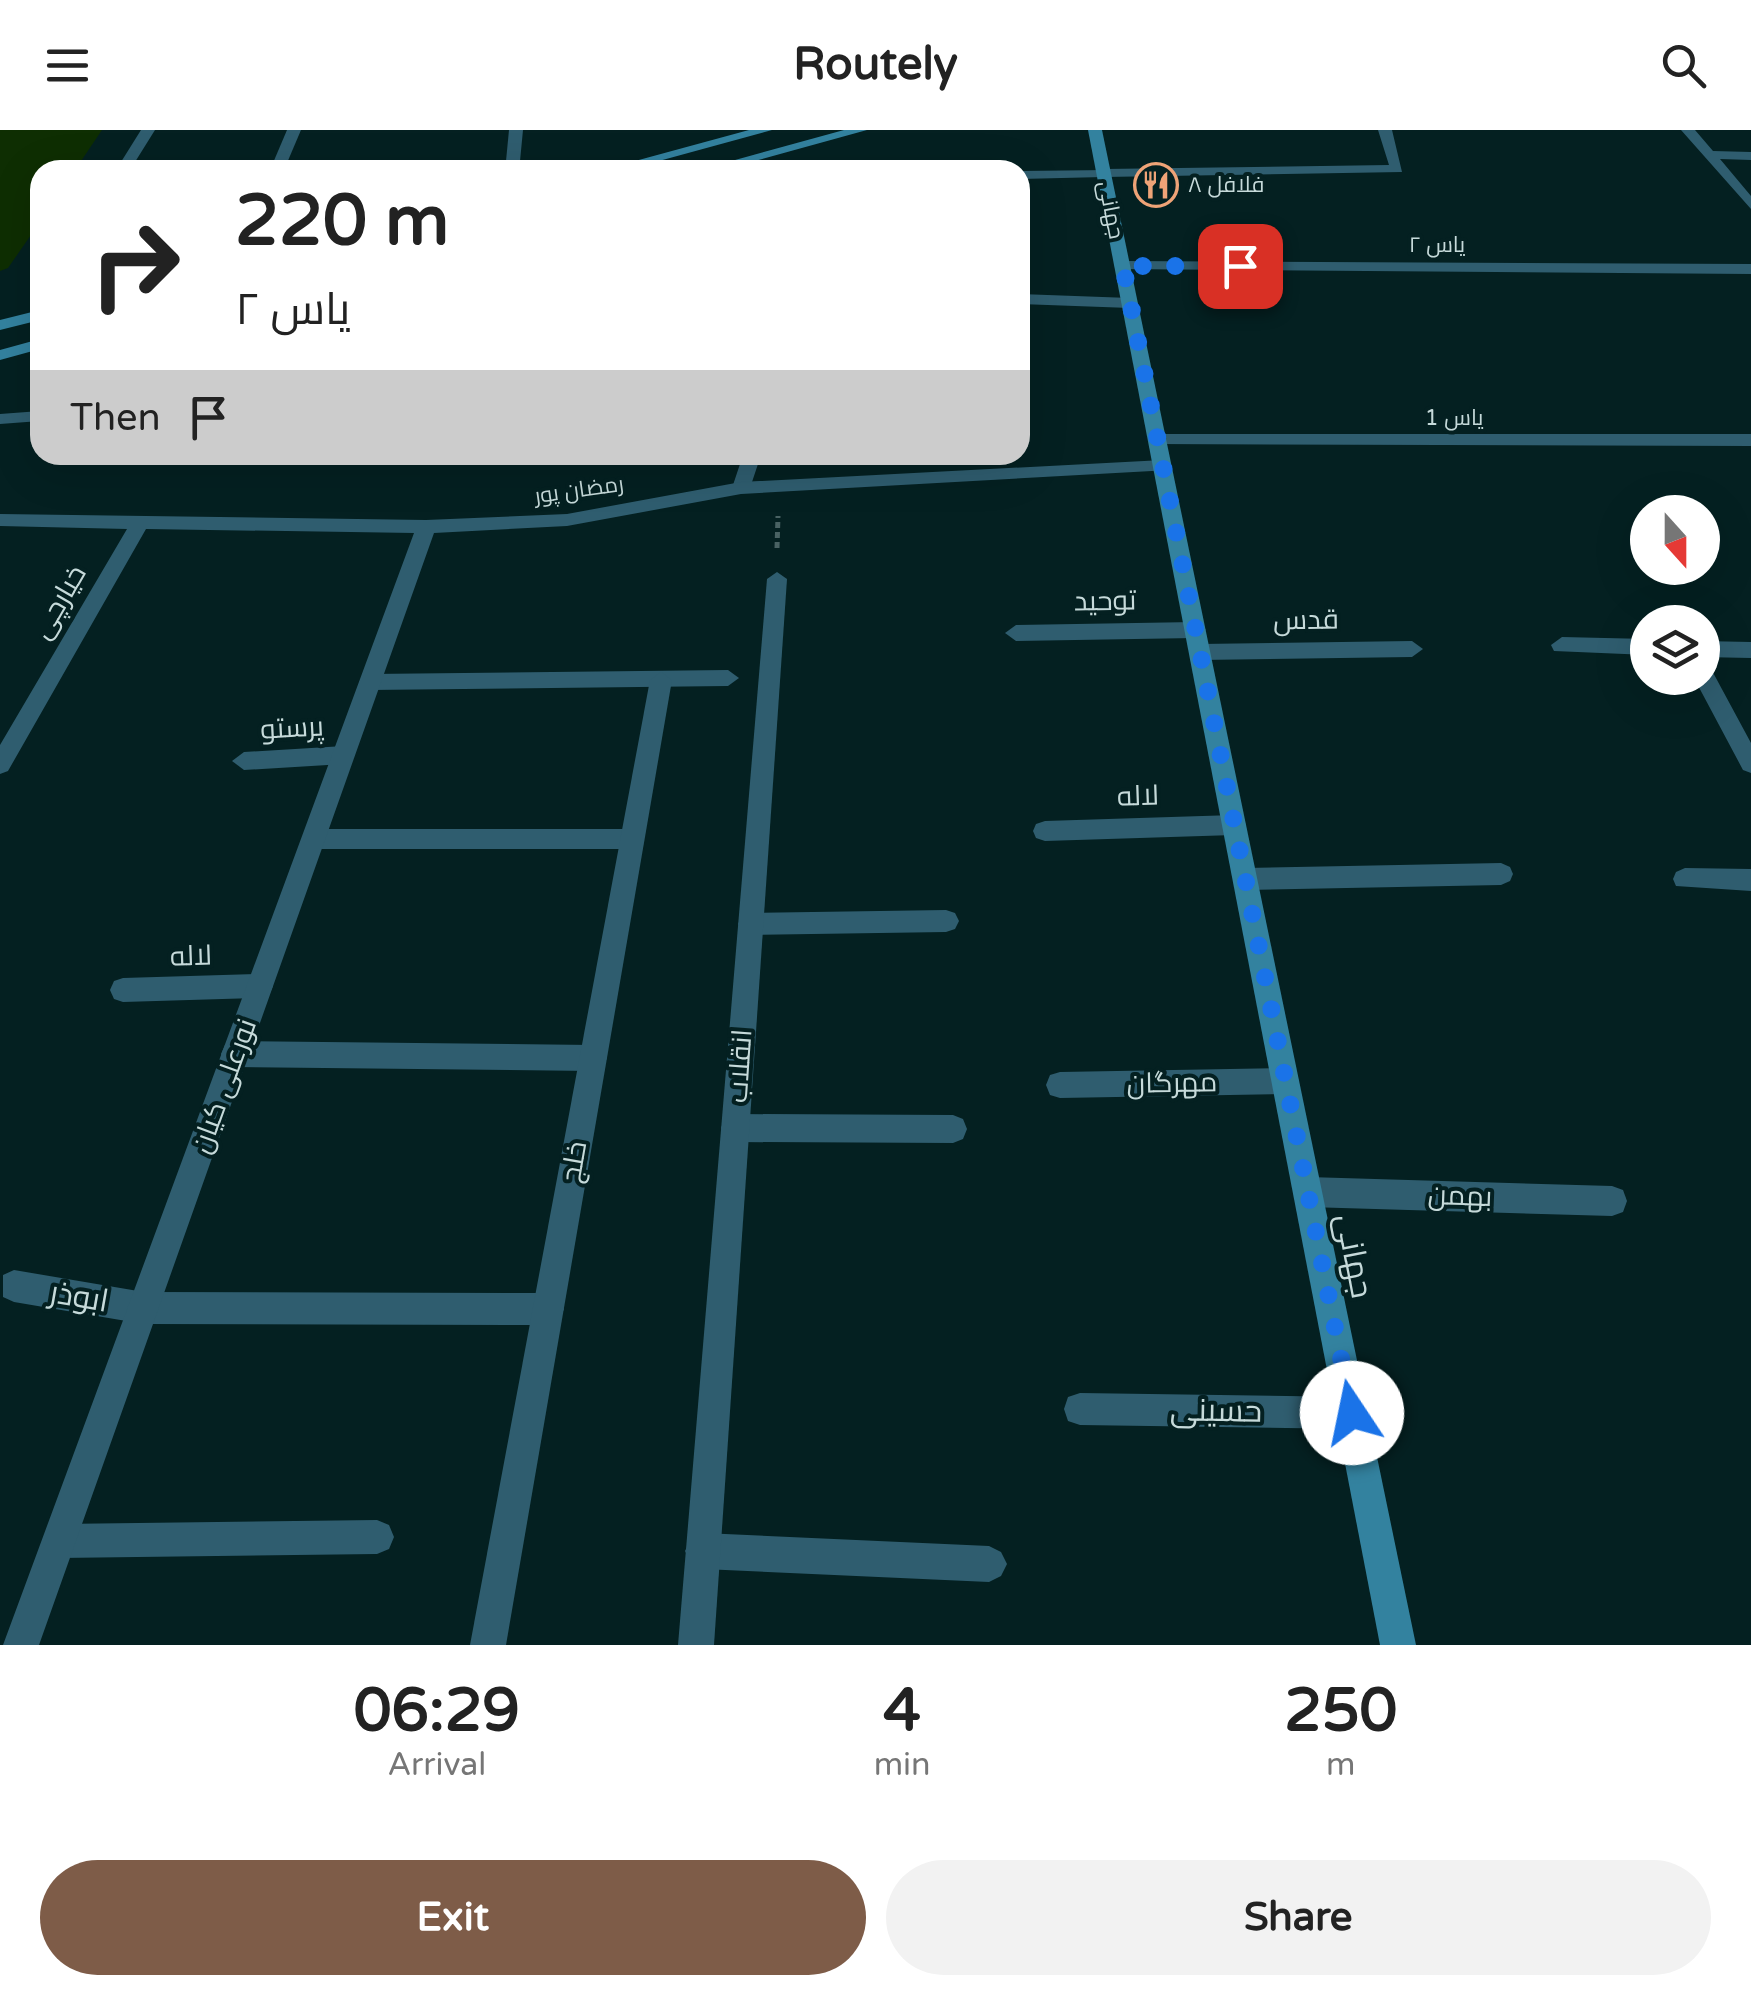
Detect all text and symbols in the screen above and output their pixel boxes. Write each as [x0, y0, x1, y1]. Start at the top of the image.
icon: menu [40, 38, 95, 93]
text: Routely [793, 38, 958, 92]
icon: search [1656, 38, 1711, 93]
restaurant icon: فلافل ۸ [1133, 162, 1179, 208]
place label: فلافل ۸ [1188, 172, 1264, 198]
street label: جهانی [1093, 179, 1129, 241]
text: 220 m [235, 180, 449, 264]
icon: right [70, 200, 200, 330]
pin [1198, 224, 1283, 309]
street label: یاس ۲ [1409, 232, 1465, 258]
icon: arrive [1213, 239, 1268, 294]
text: یاس ۲ [235, 283, 350, 337]
icon: arrive [181, 390, 236, 445]
text: Then [70, 395, 161, 441]
street label: یاس 1 [1425, 405, 1483, 431]
street label: رمضان پور [531, 471, 625, 510]
north arrow [1630, 495, 1720, 585]
map controls [1630, 495, 1720, 695]
street label: خیارچی [24, 559, 95, 646]
street label: توحید [1073, 583, 1137, 619]
street label: قدس [1273, 602, 1339, 638]
button: layers [1630, 605, 1720, 695]
street label: پرستو [259, 709, 325, 748]
street label: لاله [1116, 778, 1160, 814]
street label: لاله [169, 938, 213, 974]
street label: نورعلی کیان [184, 1014, 264, 1158]
street label: انقلاب [720, 1028, 760, 1104]
street label: مهرگان [1126, 1065, 1218, 1101]
street label: خلج [554, 1138, 595, 1186]
street label: بهمن [1427, 1178, 1493, 1214]
street label: جهانی [1327, 1211, 1381, 1301]
street label: ابوذر [44, 1273, 112, 1321]
position arrow [1300, 1361, 1404, 1465]
street label: حسینی [1169, 1391, 1263, 1431]
text: 06:29 [354, 1675, 520, 1747]
text: 4 [883, 1675, 921, 1747]
text: 250 [1284, 1675, 1397, 1747]
text: Arrival [387, 1746, 486, 1784]
text: min [874, 1746, 931, 1784]
text: m [1326, 1746, 1355, 1784]
button: Exit [40, 1860, 866, 1975]
button: Share [886, 1860, 1711, 1975]

